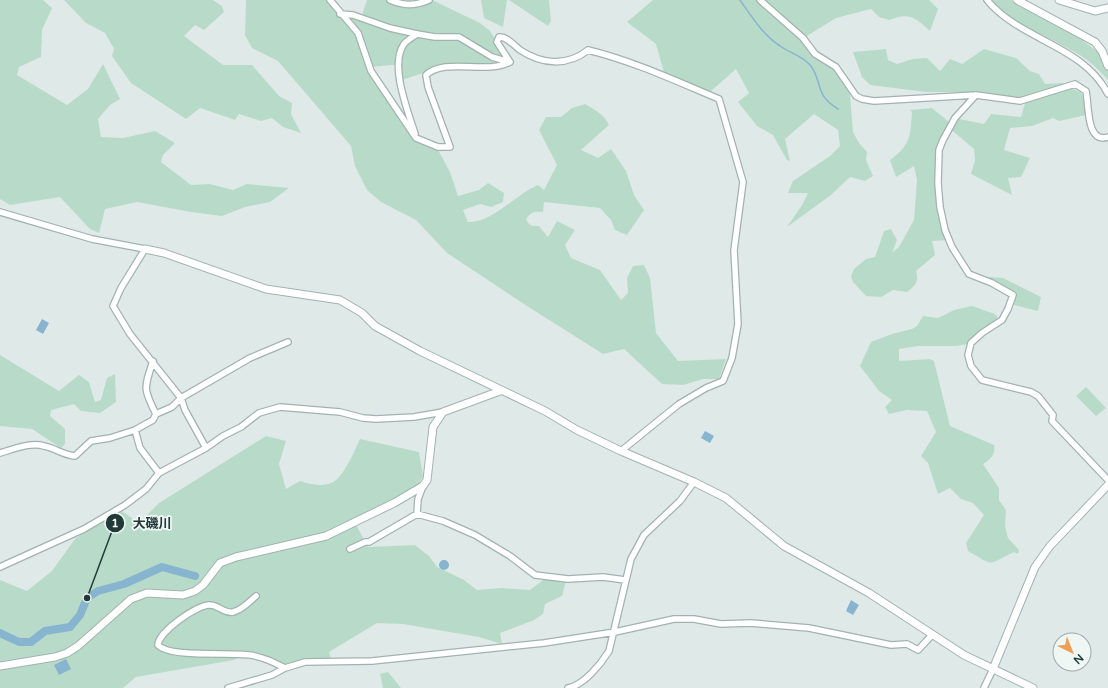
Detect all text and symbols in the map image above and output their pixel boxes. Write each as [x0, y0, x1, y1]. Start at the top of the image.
callout: 大磯川 [105, 511, 180, 536]
text: 1 [111, 516, 119, 530]
text: 大磯川 [132, 516, 172, 532]
north arrow [1052, 632, 1092, 672]
text: N [1071, 651, 1086, 667]

